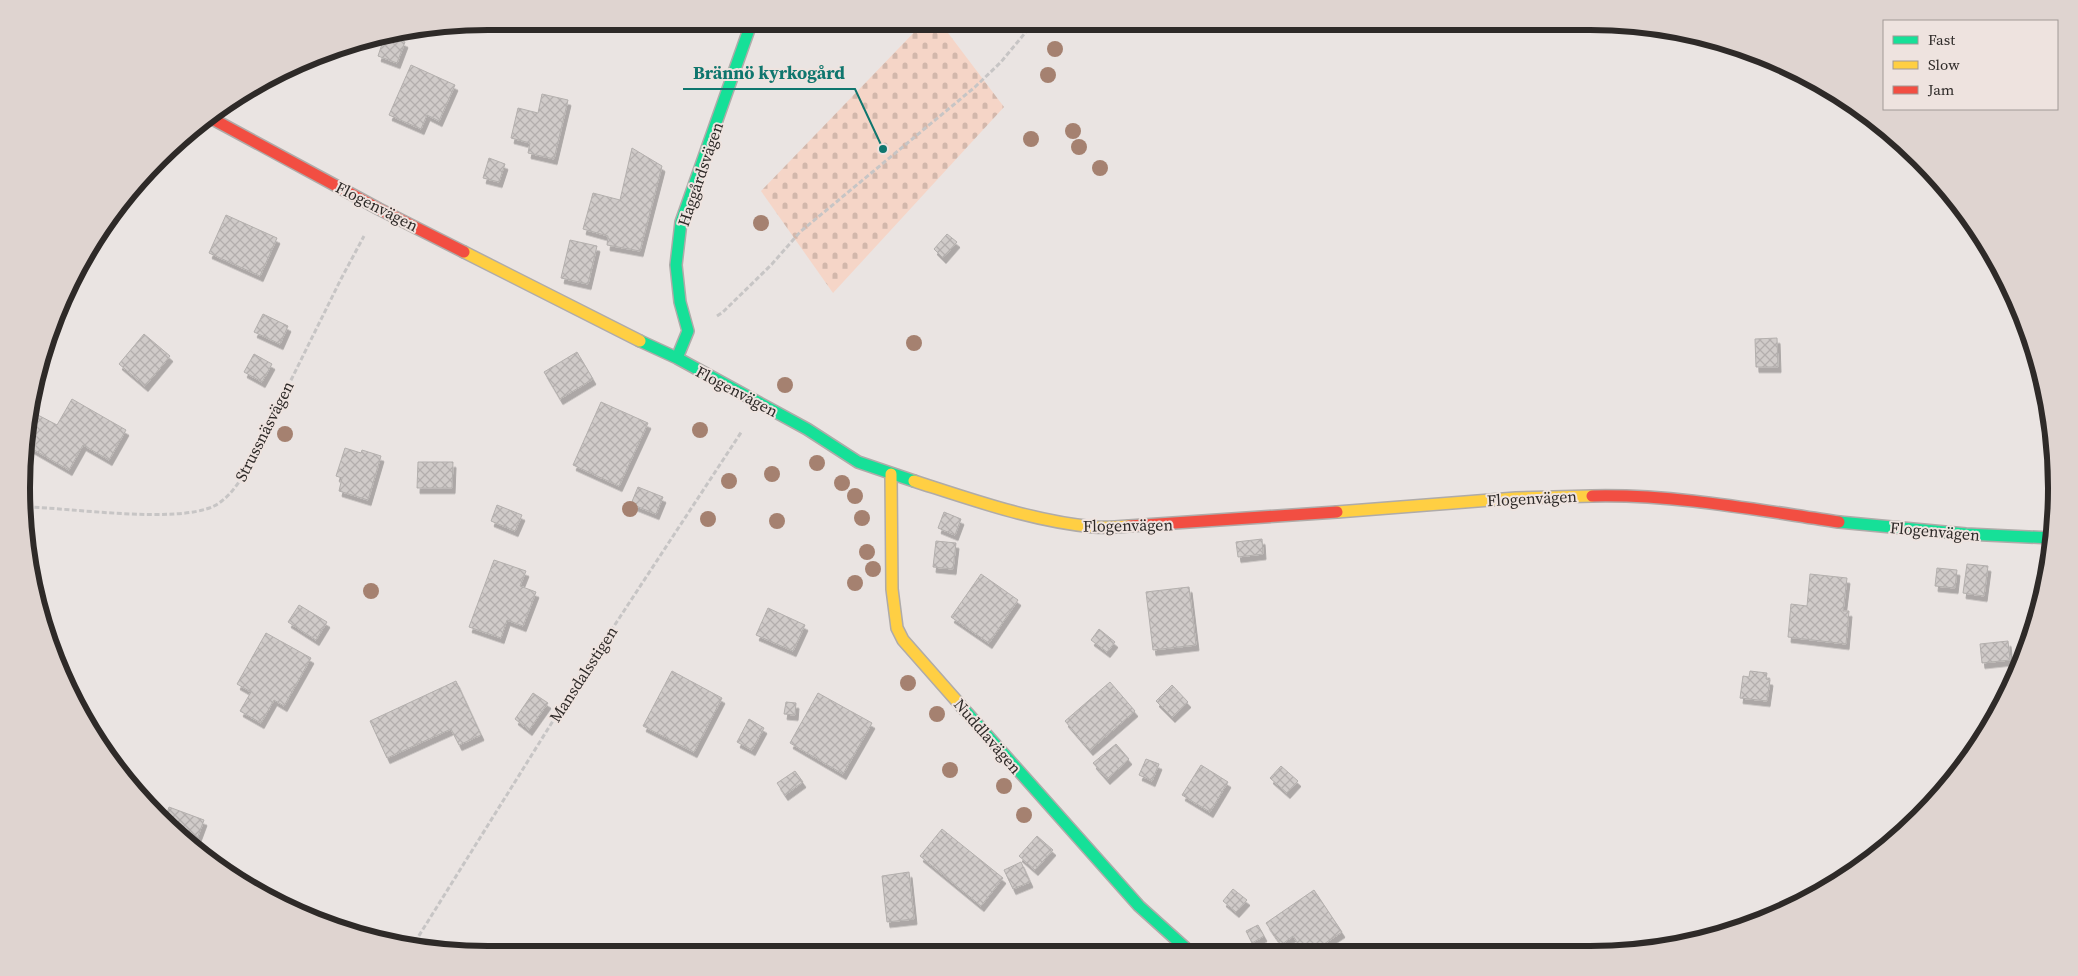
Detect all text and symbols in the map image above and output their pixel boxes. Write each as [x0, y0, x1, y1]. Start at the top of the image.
legend [1883, 20, 2058, 110]
text: Fast [1928, 29, 1955, 50]
text: Slow [1928, 54, 1960, 75]
callout: Brännö kyrkogård [683, 56, 855, 89]
text: Brännö kyrkogård [693, 60, 845, 85]
text: Jam [1927, 79, 1955, 100]
street label: Haggårdsvägen [672, 119, 728, 229]
street label: Flogenvägen [332, 176, 422, 236]
street label: Flogenvägen [692, 360, 782, 422]
street label: Strussnäsvägen [229, 377, 299, 485]
street label: Flogenvägen [1486, 485, 1578, 511]
street label: Flogenvägen [1083, 513, 1174, 537]
street label: Flogenvägen [1889, 516, 1981, 546]
street label: Mansdalsstigen [544, 621, 622, 726]
street label: Nuddlavägen [949, 694, 1027, 779]

